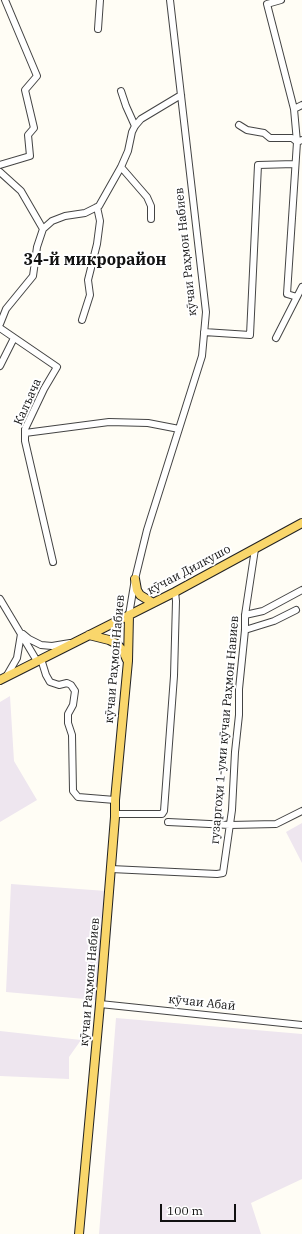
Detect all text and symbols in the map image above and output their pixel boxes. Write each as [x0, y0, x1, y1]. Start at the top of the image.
street label: кӯчаи Раҳмон Набиев [172, 187, 200, 317]
district label: 34-й микрорайон [24, 250, 166, 270]
street label: Калъача [11, 376, 45, 428]
street label: кӯчаи Дилкушо [145, 542, 233, 598]
street label: кӯчаи Раҳмон Набиев [102, 594, 128, 724]
street label: гузаргоҳи 1-уми кӯчаи Раҳмон Навиев [208, 615, 242, 845]
street label: кӯчаи Раҳмон Набиев [77, 917, 103, 1047]
street label: кӯчаи Абаӣ [168, 992, 236, 1014]
scale bar [162, 1196, 238, 1222]
text: 100 m [167, 1203, 203, 1218]

